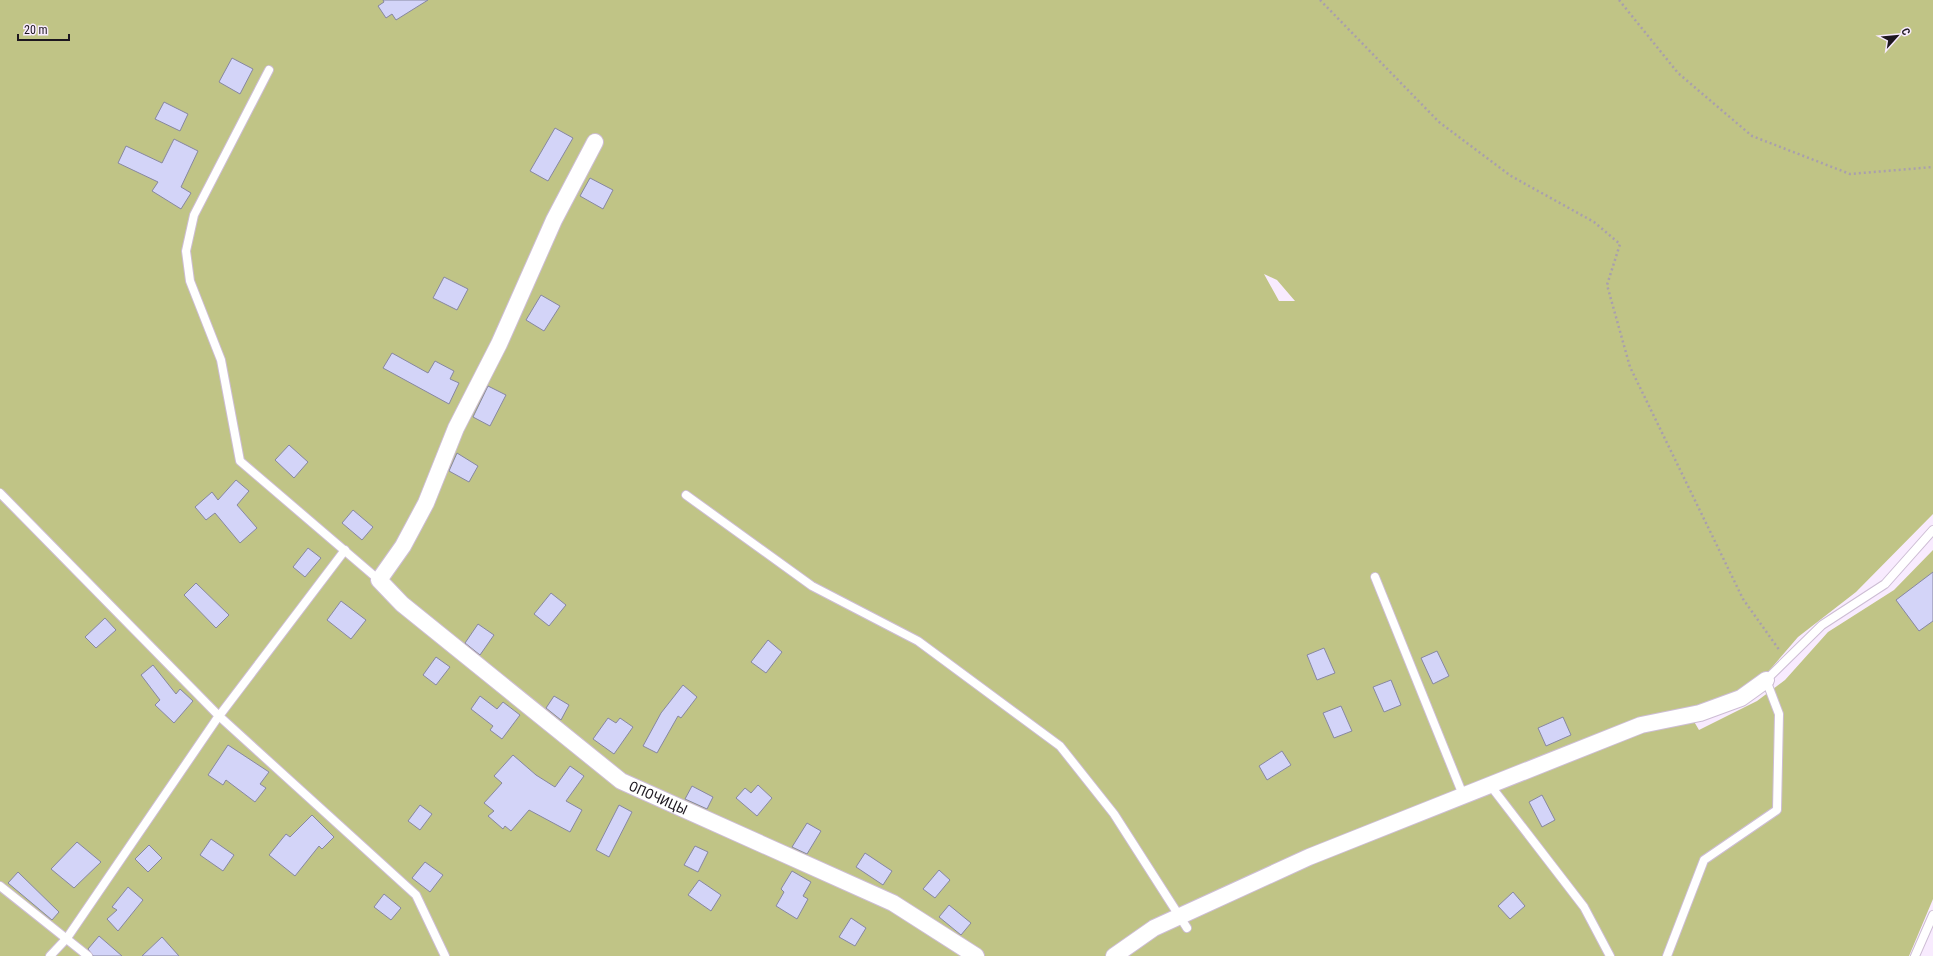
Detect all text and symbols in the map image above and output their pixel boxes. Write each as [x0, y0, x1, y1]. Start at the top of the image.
scale bar [18, 16, 69, 42]
north arrow [1877, 16, 1917, 56]
text: 20 m [24, 23, 48, 37]
text: С [1898, 26, 1913, 37]
street label: ОПОЧИЦЫ [627, 778, 690, 818]

